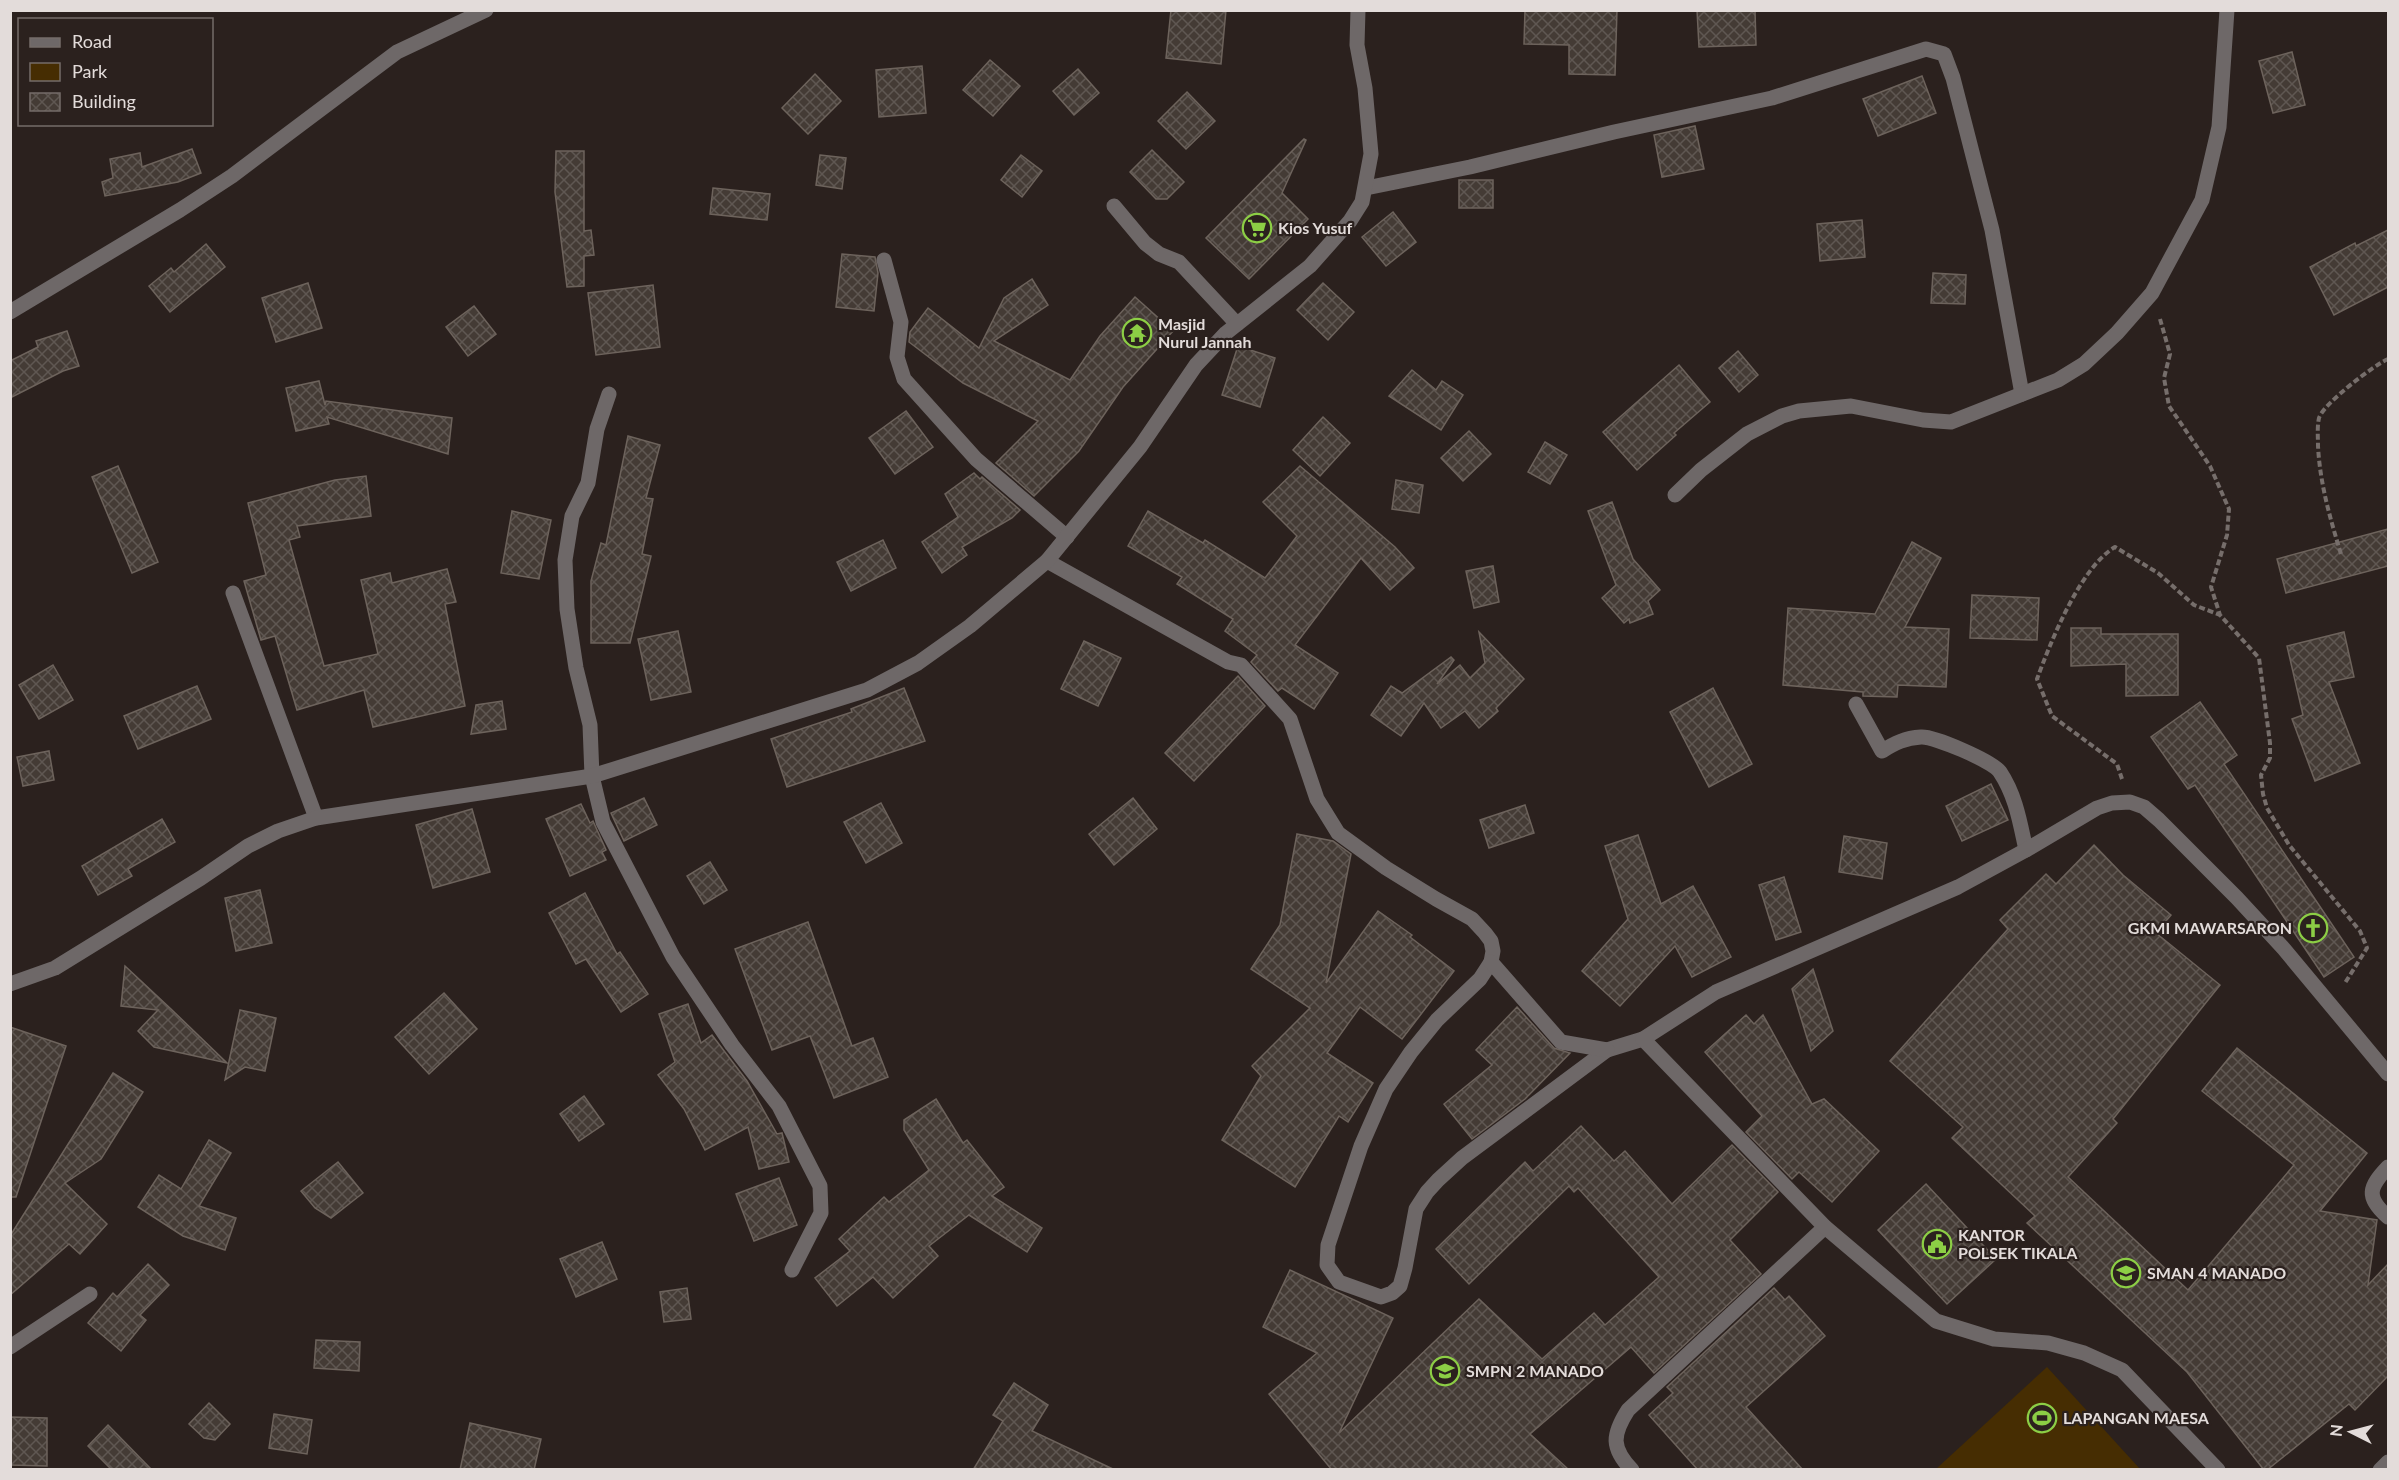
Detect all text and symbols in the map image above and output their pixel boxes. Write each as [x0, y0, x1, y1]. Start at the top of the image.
legend [18, 18, 213, 126]
text: Road [72, 30, 112, 52]
text: Park [72, 60, 108, 82]
text: Building [72, 90, 136, 112]
supermarket icon: Kios Yusuf [1241, 212, 1273, 244]
place label: Kios Yusuf [1278, 218, 1353, 237]
place label: Masjid Nurul Jannah [1158, 314, 1252, 351]
temple icon: Masjid Nurul Jannah [1121, 317, 1153, 349]
church icon: GKMI MAWARSARON [2297, 912, 2329, 944]
place label: GKMI MAWARSARON [2128, 918, 2292, 937]
place label: KANTOR POLSEK TIKALA [1958, 1225, 2078, 1262]
public building icon: KANTOR POLSEK TIKALA [1921, 1228, 1953, 1260]
school or university icon: SMAN 4 MANADO [2110, 1257, 2142, 1289]
place label: SMAN 4 MANADO [2147, 1263, 2286, 1282]
school or university icon: SMPN 2 MANADO [1429, 1355, 1461, 1387]
place label: SMPN 2 MANADO [1466, 1361, 1604, 1380]
sports icon: LAPANGAN MAESA [2026, 1402, 2058, 1434]
north arrow [2321, 1402, 2381, 1462]
place label: LAPANGAN MAESA [2063, 1408, 2210, 1427]
text: N [2325, 1423, 2346, 1438]

